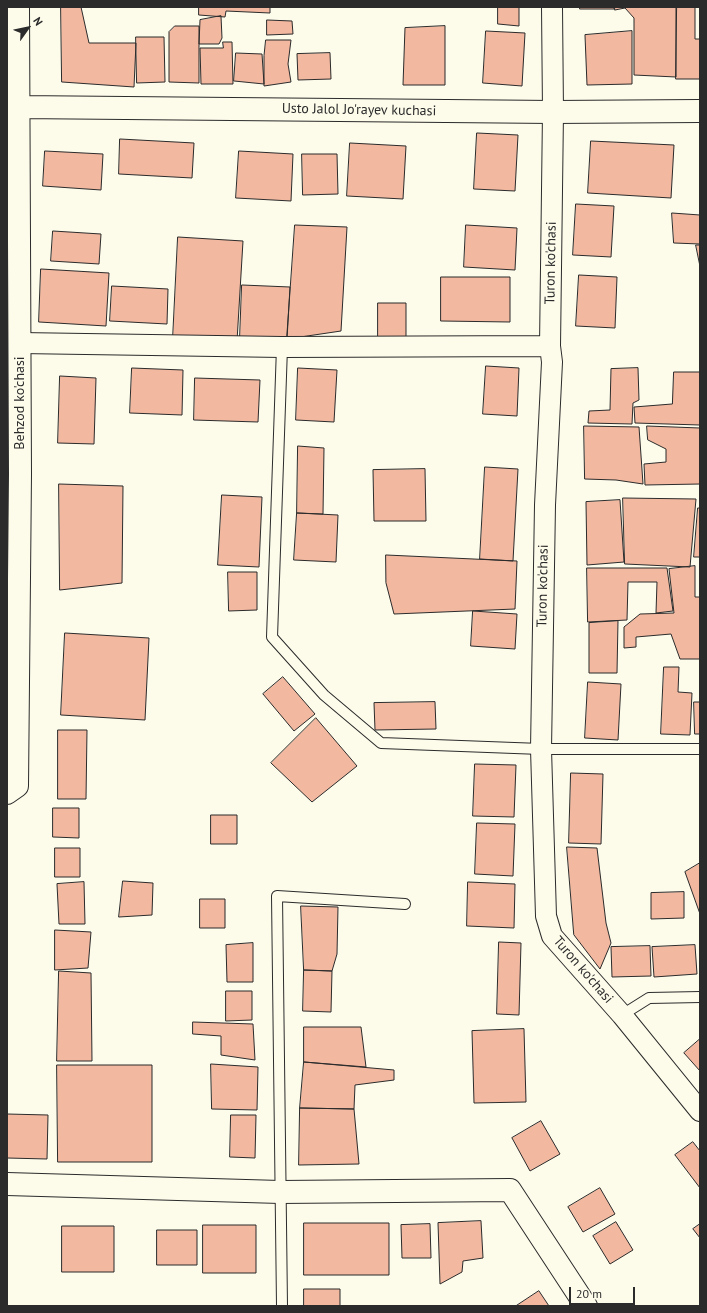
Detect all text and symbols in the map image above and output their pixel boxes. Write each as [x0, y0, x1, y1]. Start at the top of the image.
north arrow [8, 8, 48, 48]
text: N [30, 15, 46, 28]
street label: Usto Jalol Jo'rayev kuchasi [282, 100, 436, 120]
street label: Turon ko'chasi [542, 221, 560, 305]
street label: Behzod ko'chasi [12, 356, 28, 450]
street label: Turon ko'chasi [534, 544, 552, 628]
street label: Turon ko'chasi [549, 933, 617, 1007]
scale bar [571, 1279, 637, 1305]
text: 20 m [576, 1286, 602, 1301]

